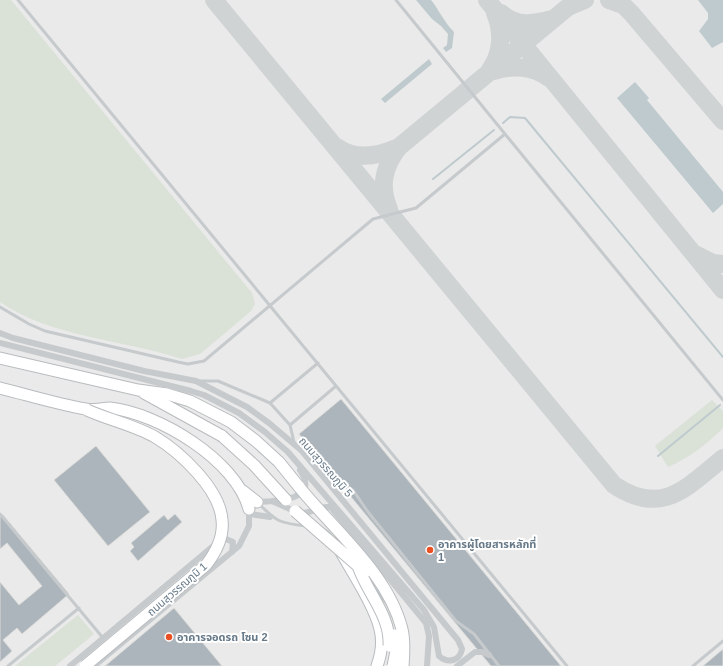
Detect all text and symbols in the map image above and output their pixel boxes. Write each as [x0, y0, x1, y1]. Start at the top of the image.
street label: ถนนสุวรรณภูมิ 5 [296, 435, 355, 500]
place label: อาคารผู้โดยสารหลักที่ 1 [438, 536, 536, 563]
marker: อาคารผู้โดยสารหลักที่ 1 [425, 545, 435, 555]
street label: ถนนสุวรรณภูมิ 1 [145, 560, 210, 619]
place label: อาคารจอดรถ โซน 2 [177, 631, 268, 643]
marker: อาคารจอดรถ โซน 2 [164, 632, 174, 642]

